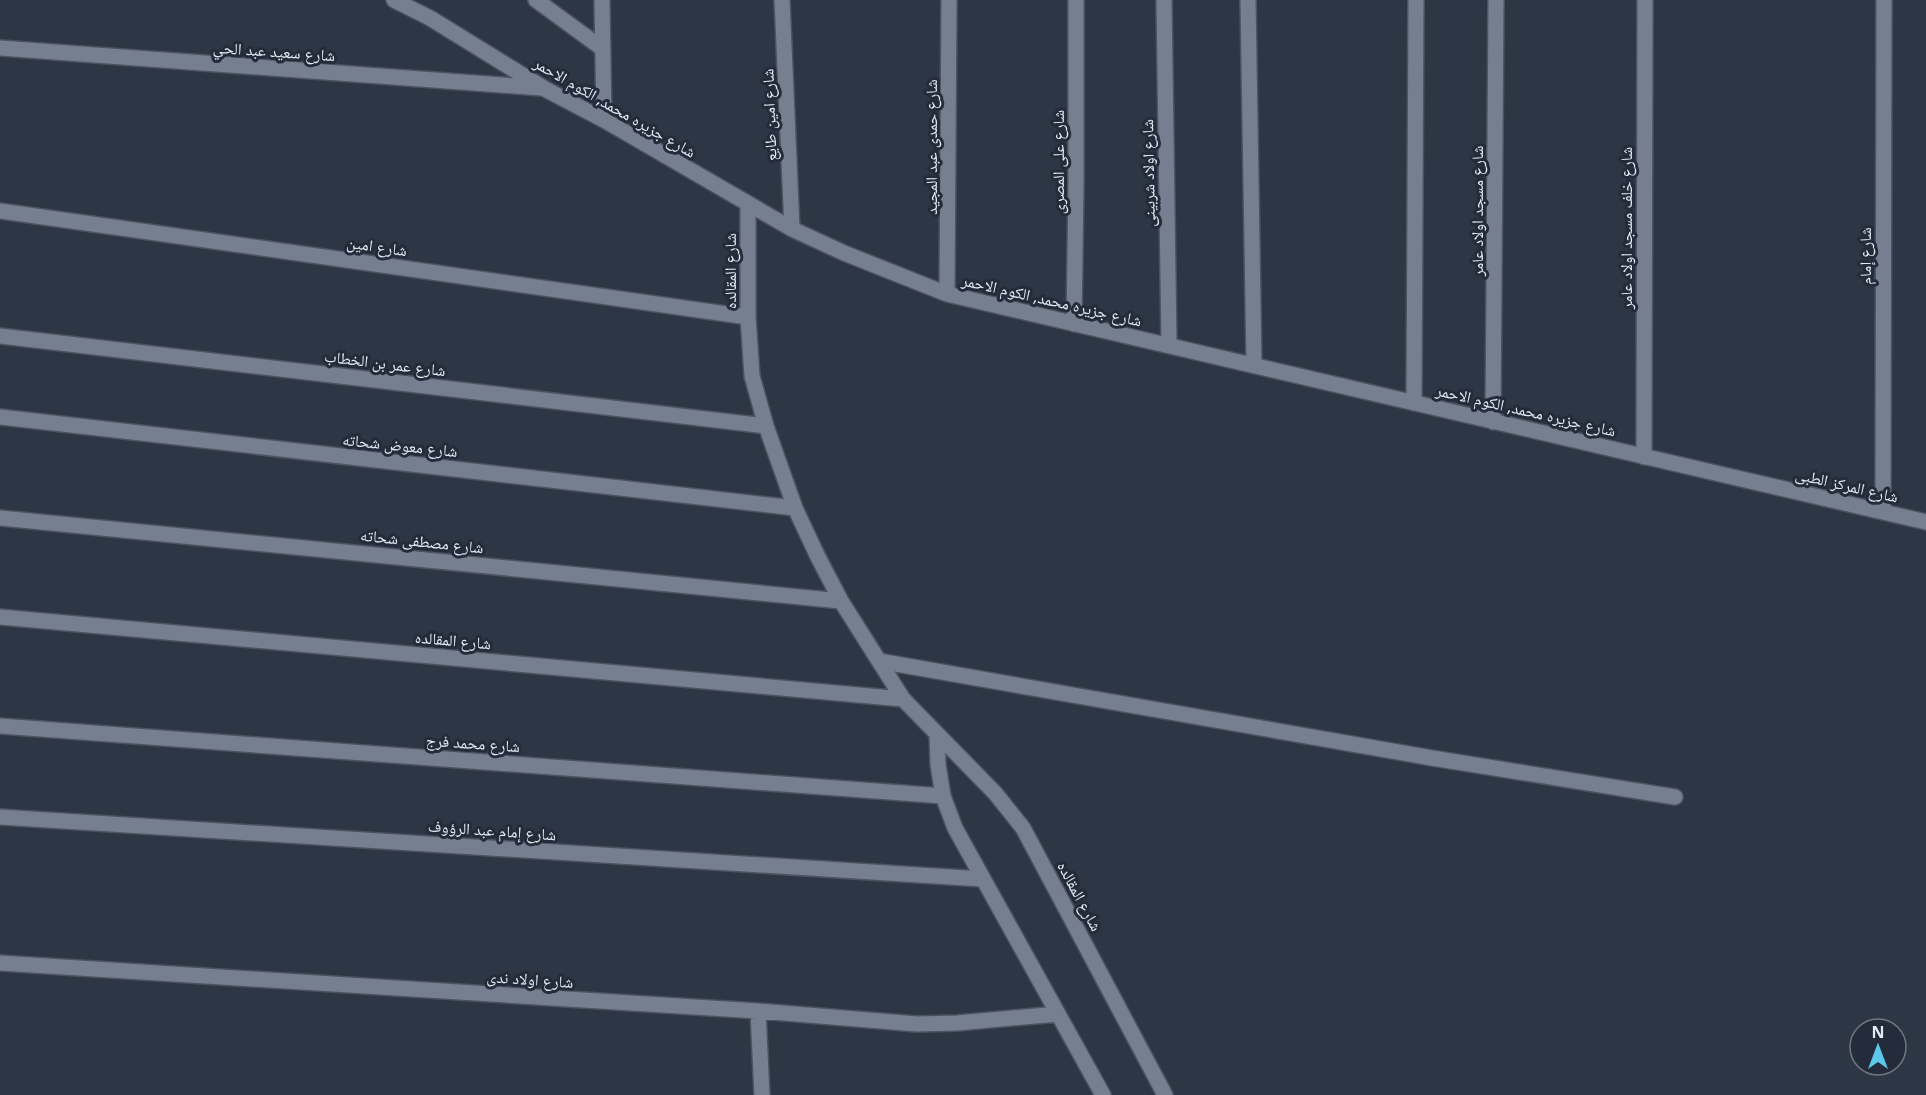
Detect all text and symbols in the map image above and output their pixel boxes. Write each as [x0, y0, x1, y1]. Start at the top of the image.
street label: شارع سعيد عبد الحي [212, 36, 336, 68]
street label: شارع جزيره محمد, الكوم الاحمر [529, 51, 700, 162]
street label: شارع امين طايع [756, 68, 782, 162]
street label: شارع حمدى عبد المجيد [920, 79, 942, 215]
street label: شارع على المصرى [1047, 110, 1069, 214]
street label: شارع اولاد شربينى [1136, 119, 1160, 227]
street label: شارع مسجد اولاد عامر [1466, 145, 1488, 278]
street label: شارع خلف مسجد اولاد عامر [1615, 147, 1637, 310]
street label: شارع إمام [1854, 227, 1876, 285]
street label: شارع امين [345, 231, 409, 261]
street label: شارع المقالده [719, 233, 741, 309]
street label: شارع جزيره محمد, الكوم الاحمر [959, 268, 1144, 331]
street label: شارع عمر بن الخطاب [323, 345, 447, 381]
street label: شارع جزيره محمد, الكوم الاحمر [1433, 378, 1618, 441]
street label: شارع معوض شحاته [341, 428, 459, 462]
street label: شارع المركز الطبى [1793, 462, 1901, 508]
street label: شارع مصطفى شحاته [359, 524, 485, 558]
street label: شارع المقالده [414, 626, 492, 654]
street label: شارع محمد فرج [425, 729, 521, 757]
street label: شارع إمام عبد الرؤوف [427, 815, 557, 845]
street label: شارع المقالده [1052, 857, 1108, 935]
street label: شارع اولاد ندى [486, 965, 574, 993]
north arrow [1848, 1017, 1908, 1077]
text: N [1871, 1021, 1885, 1043]

